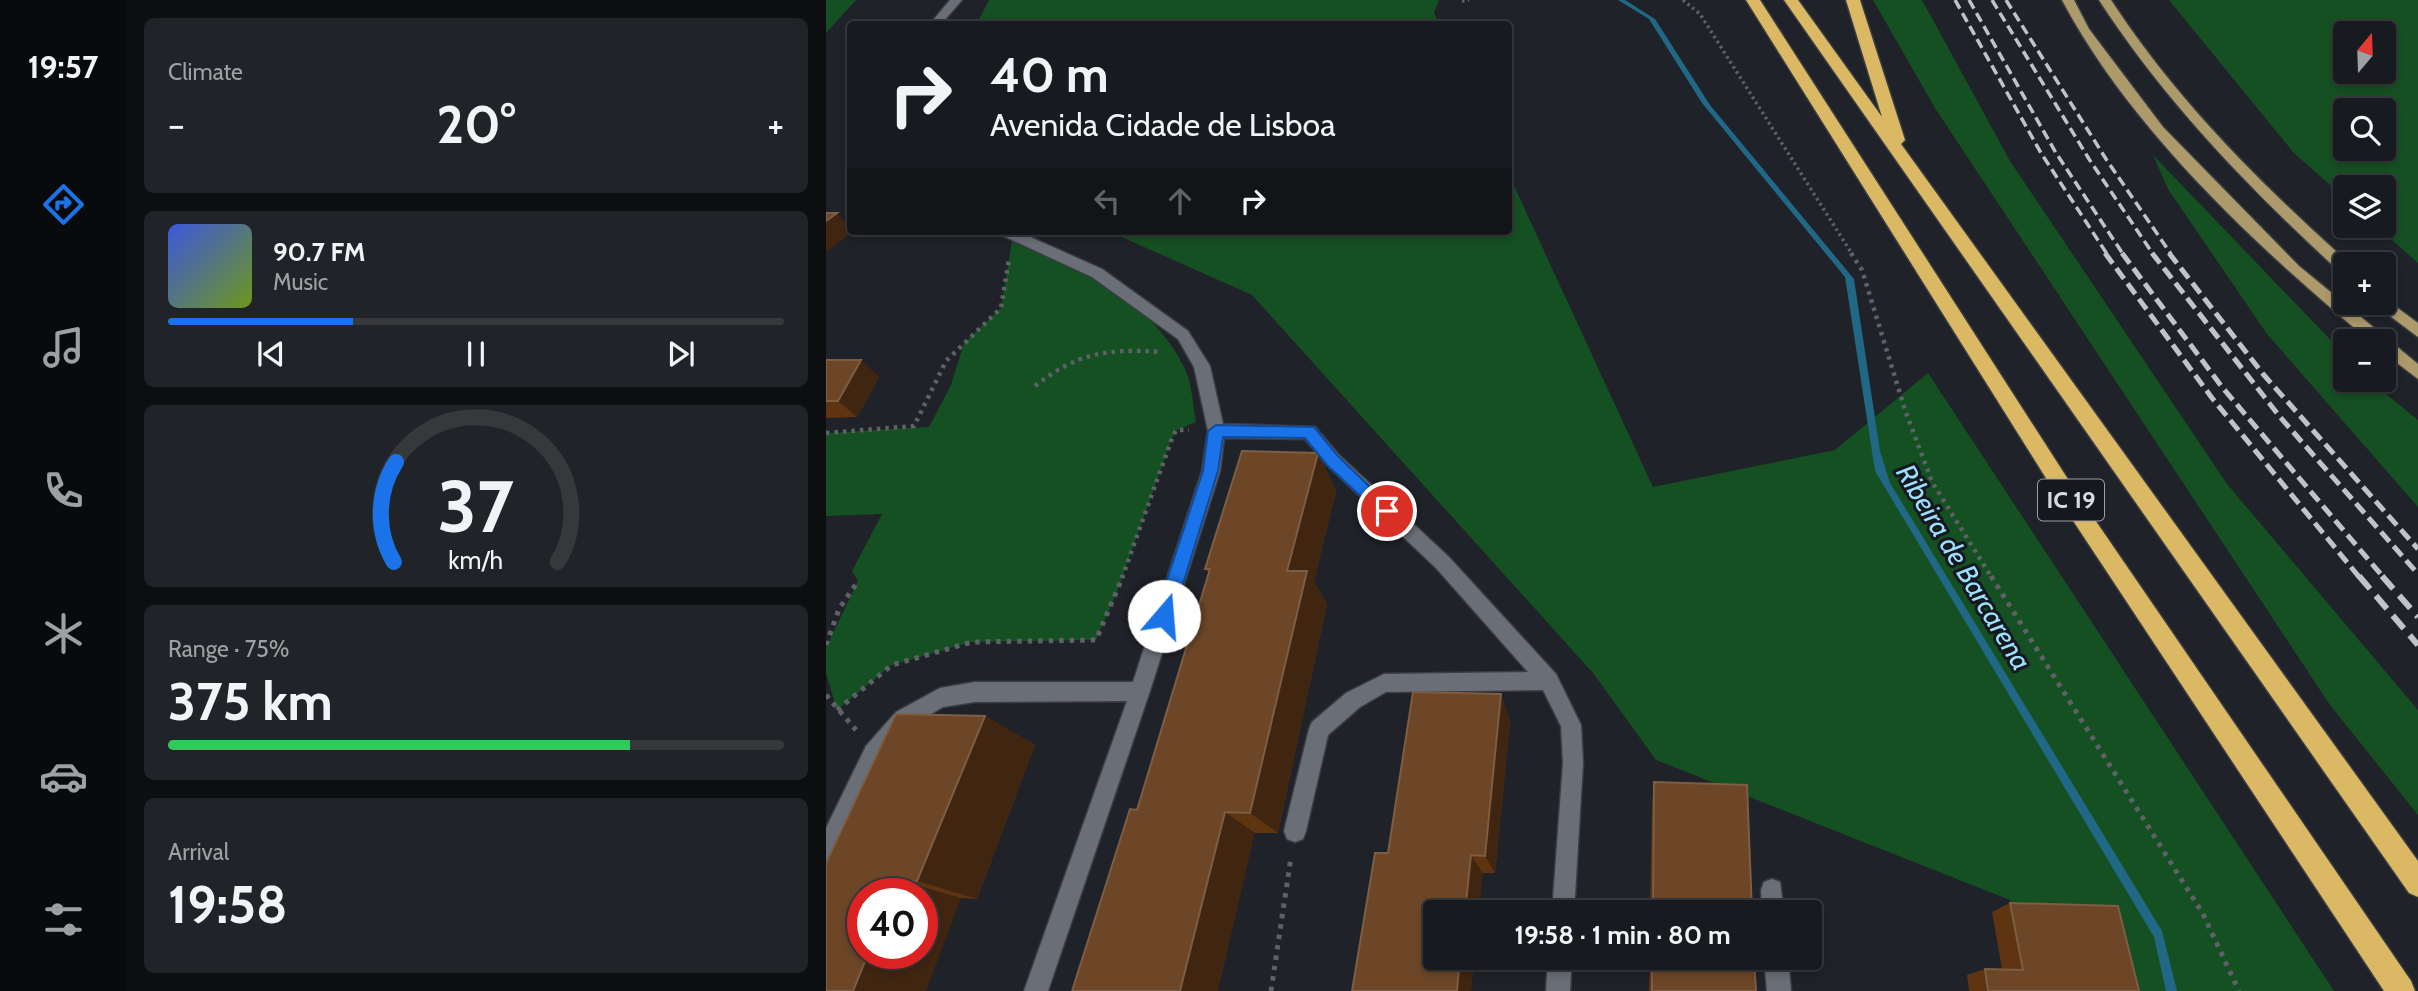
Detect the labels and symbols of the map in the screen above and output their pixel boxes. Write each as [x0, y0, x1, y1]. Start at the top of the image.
north arrow [2333, 21, 2396, 84]
water label: Ribeira de Barcarena [1889, 458, 2039, 676]
road number: IC 19 [2038, 480, 2104, 520]
pin [1357, 481, 1417, 541]
position arrow [1127, 579, 1201, 653]
speed limit sign: 40 [847, 878, 938, 969]

